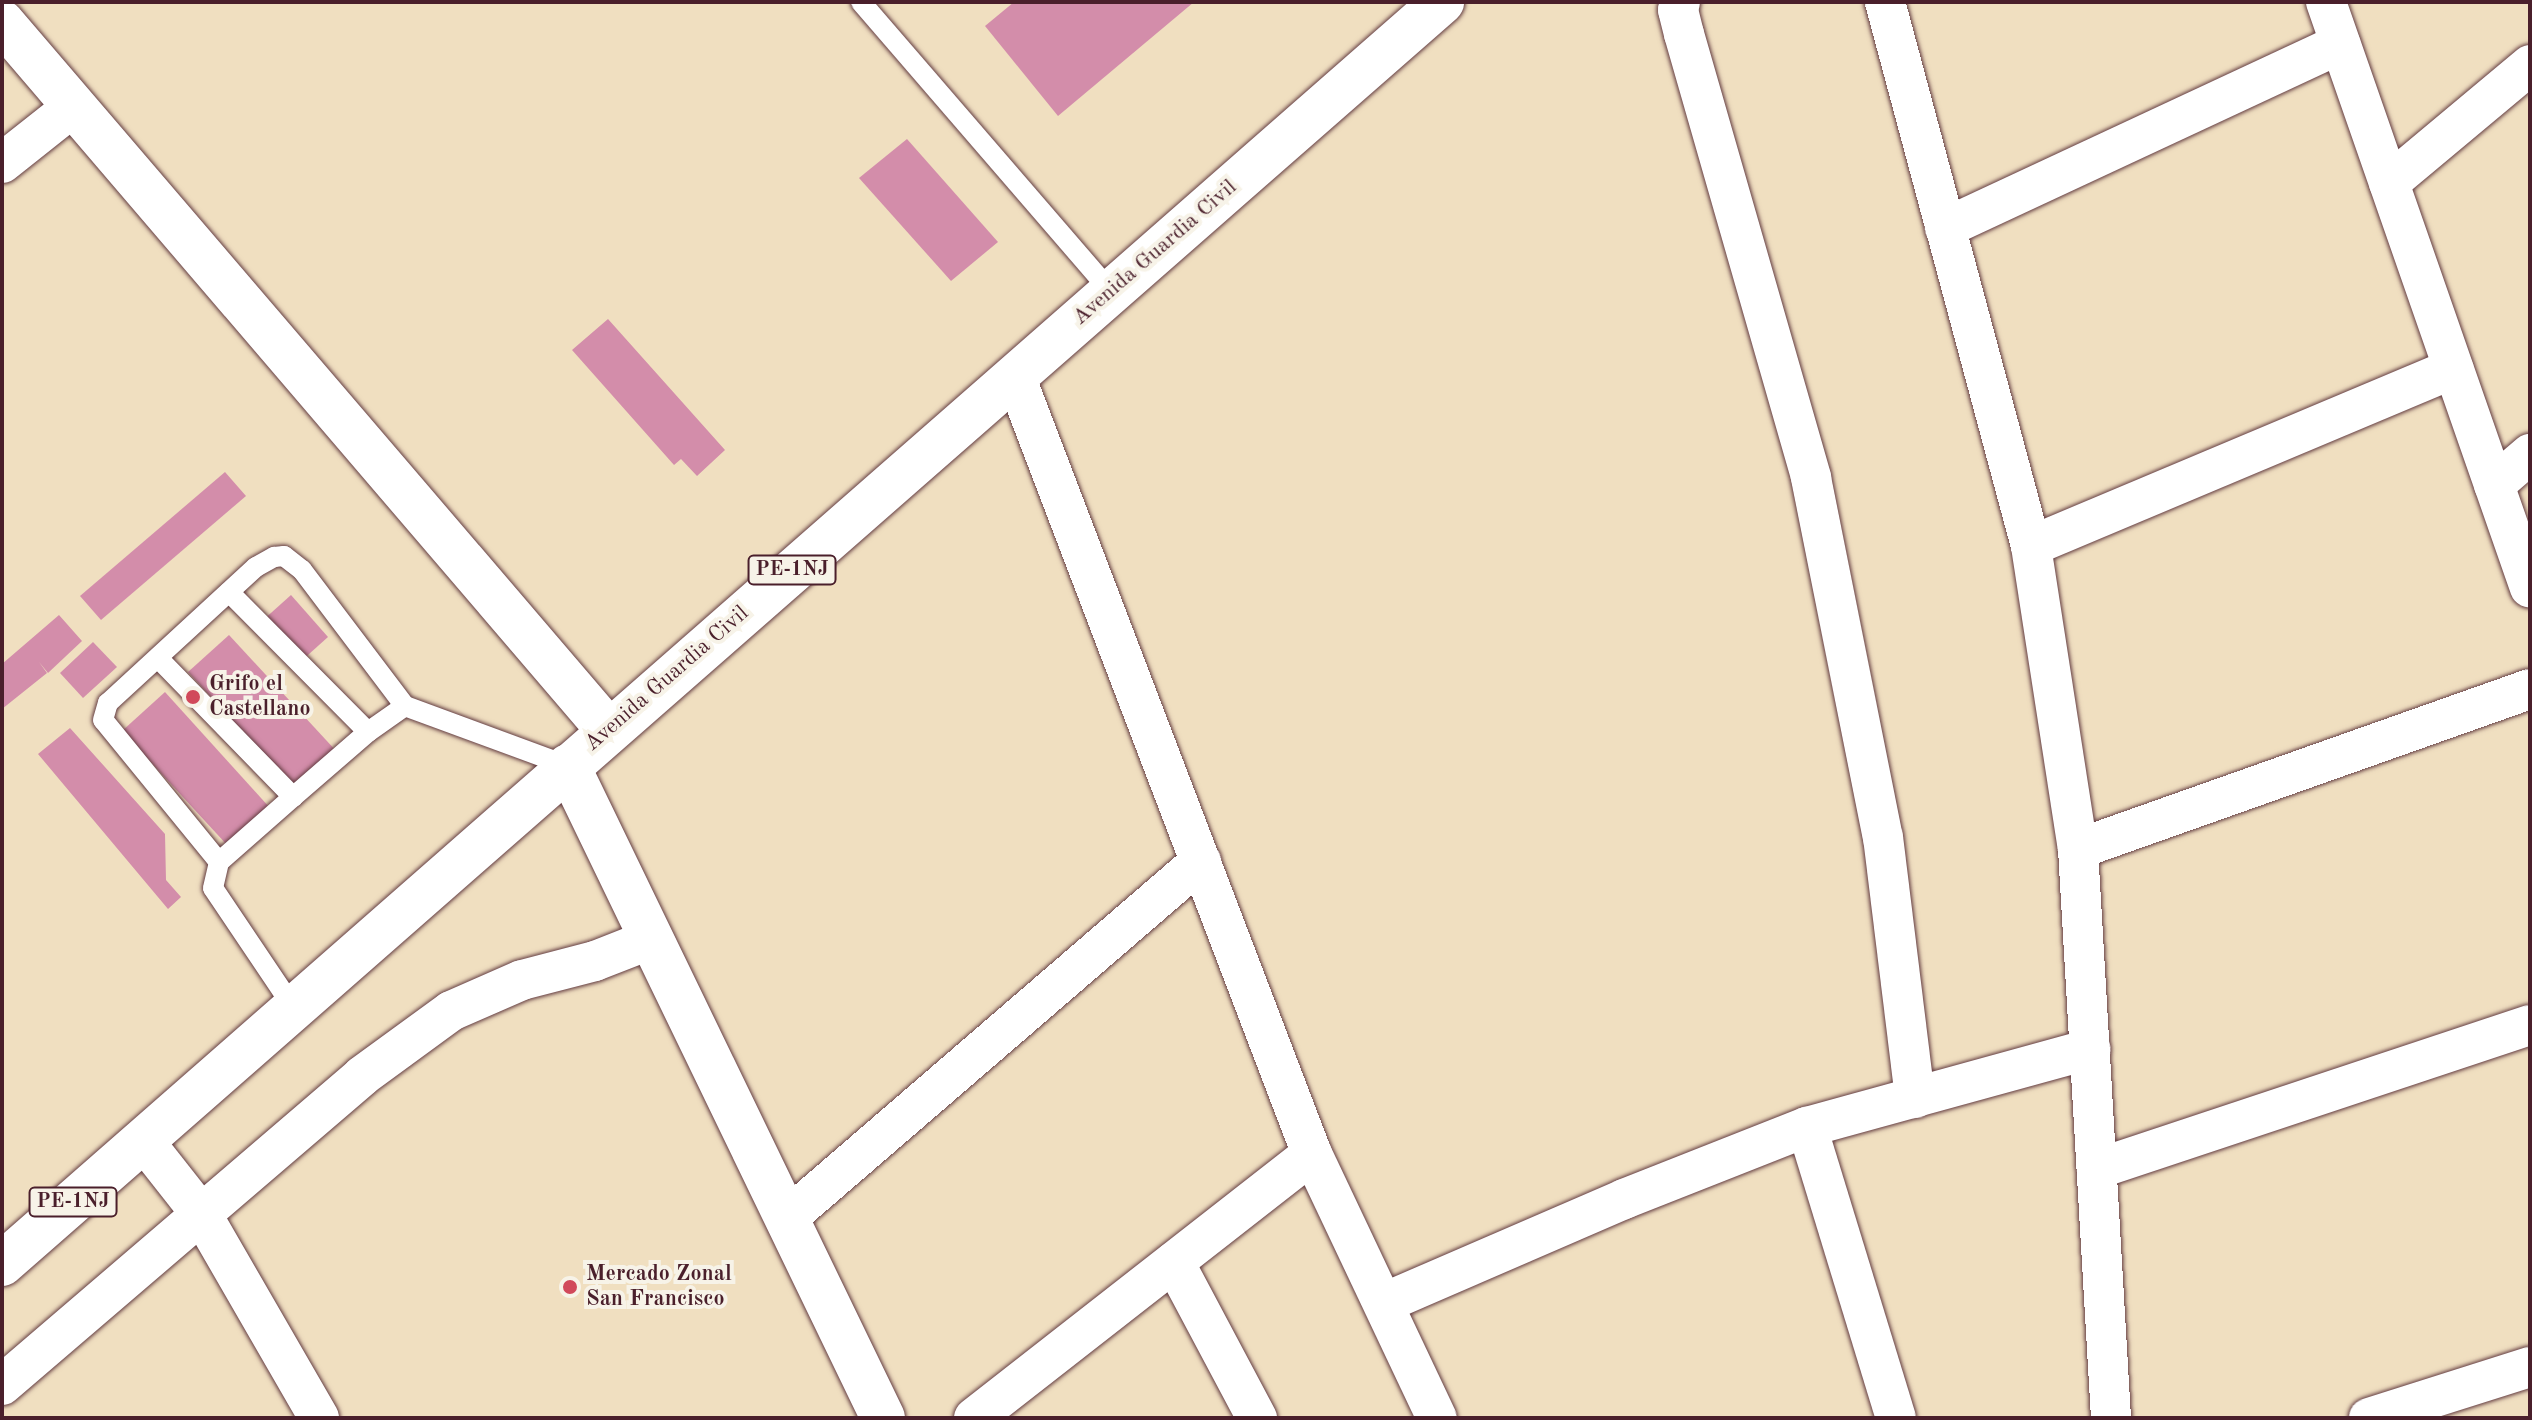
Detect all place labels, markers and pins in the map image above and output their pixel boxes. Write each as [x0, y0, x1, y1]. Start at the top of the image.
place label: Grifo el Castellano [209, 671, 311, 722]
marker: Grifo el Castellano [184, 688, 202, 706]
place label: Mercado Zonal San Francisco [586, 1261, 732, 1312]
marker: Mercado Zonal San Francisco [561, 1278, 579, 1296]

